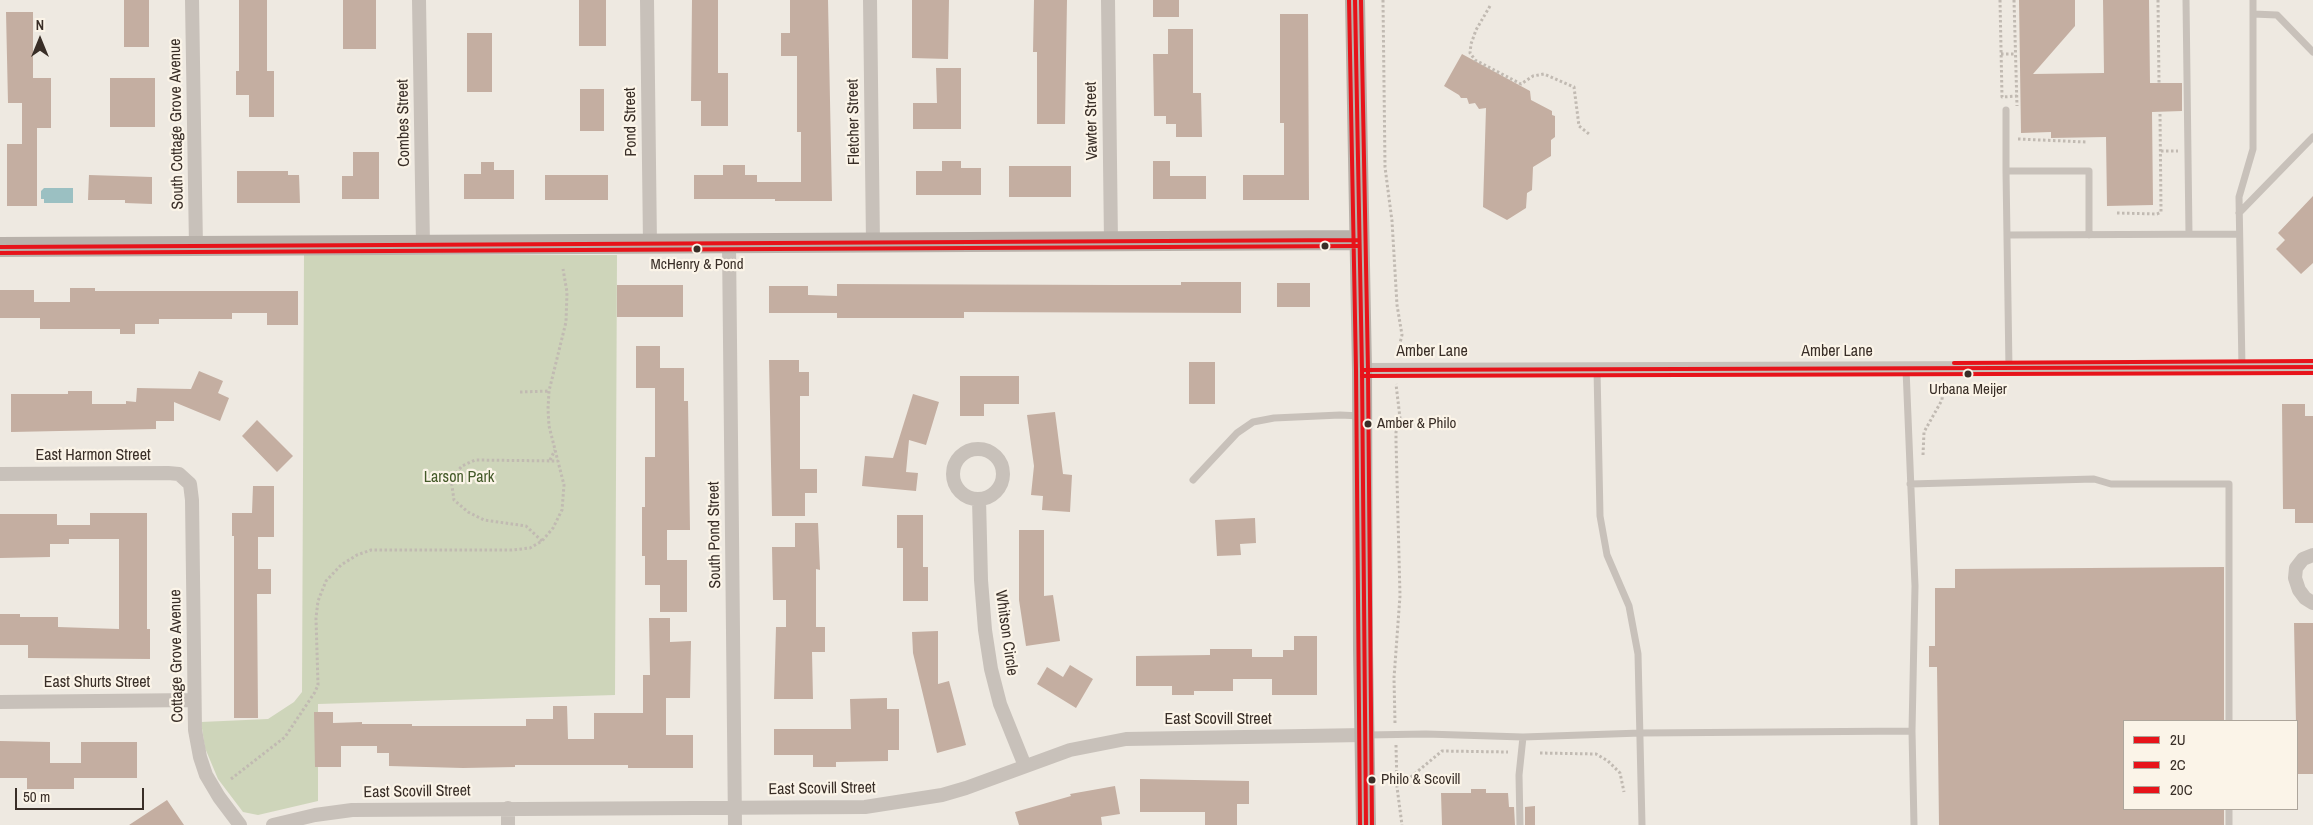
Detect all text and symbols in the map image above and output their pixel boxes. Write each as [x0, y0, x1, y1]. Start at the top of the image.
north arrow [15, 15, 65, 65]
text: N [36, 16, 44, 34]
street label: South Cottage Grove Avenue [166, 38, 188, 210]
street label: Combes Street [394, 79, 414, 167]
street label: Fletcher Street [844, 79, 864, 165]
street label: Vawter Street [1082, 82, 1102, 160]
street label: Pond Street [621, 87, 641, 157]
unlabelled marker [1320, 241, 1330, 251]
marker: McHenry & Pond [692, 244, 702, 254]
place label: McHenry & Pond [651, 256, 743, 274]
street label: Amber Lane [1396, 342, 1468, 362]
street label: Amber Lane [1801, 342, 1873, 362]
marker: Urbana Meijer [1963, 369, 1973, 379]
place label: Urbana Meijer [1929, 381, 2007, 399]
place label: Amber & Philo [1377, 415, 1456, 433]
marker: Amber & Philo [1363, 419, 1373, 429]
street label: East Harmon Street [35, 446, 151, 466]
park label: Larson Park [424, 468, 494, 488]
street label: South Pond Street [704, 481, 726, 589]
street label: Cottage Grove Avenue [166, 589, 188, 723]
street label: Whitson Circle [991, 589, 1021, 677]
street label: East Shurts Street [44, 673, 150, 693]
street label: East Scovill Street [1164, 710, 1272, 730]
legend [2123, 720, 2298, 810]
text: 2U [2170, 729, 2186, 750]
text: 2C [2170, 754, 2186, 775]
place label: Philo & Scovill [1381, 771, 1460, 789]
marker: Philo & Scovill [1367, 775, 1377, 785]
scale bar [18, 778, 146, 810]
street label: East Scovill Street [768, 778, 876, 800]
text: 20C [2170, 779, 2193, 800]
street label: East Scovill Street [363, 781, 471, 803]
text: 50 m [23, 786, 50, 807]

